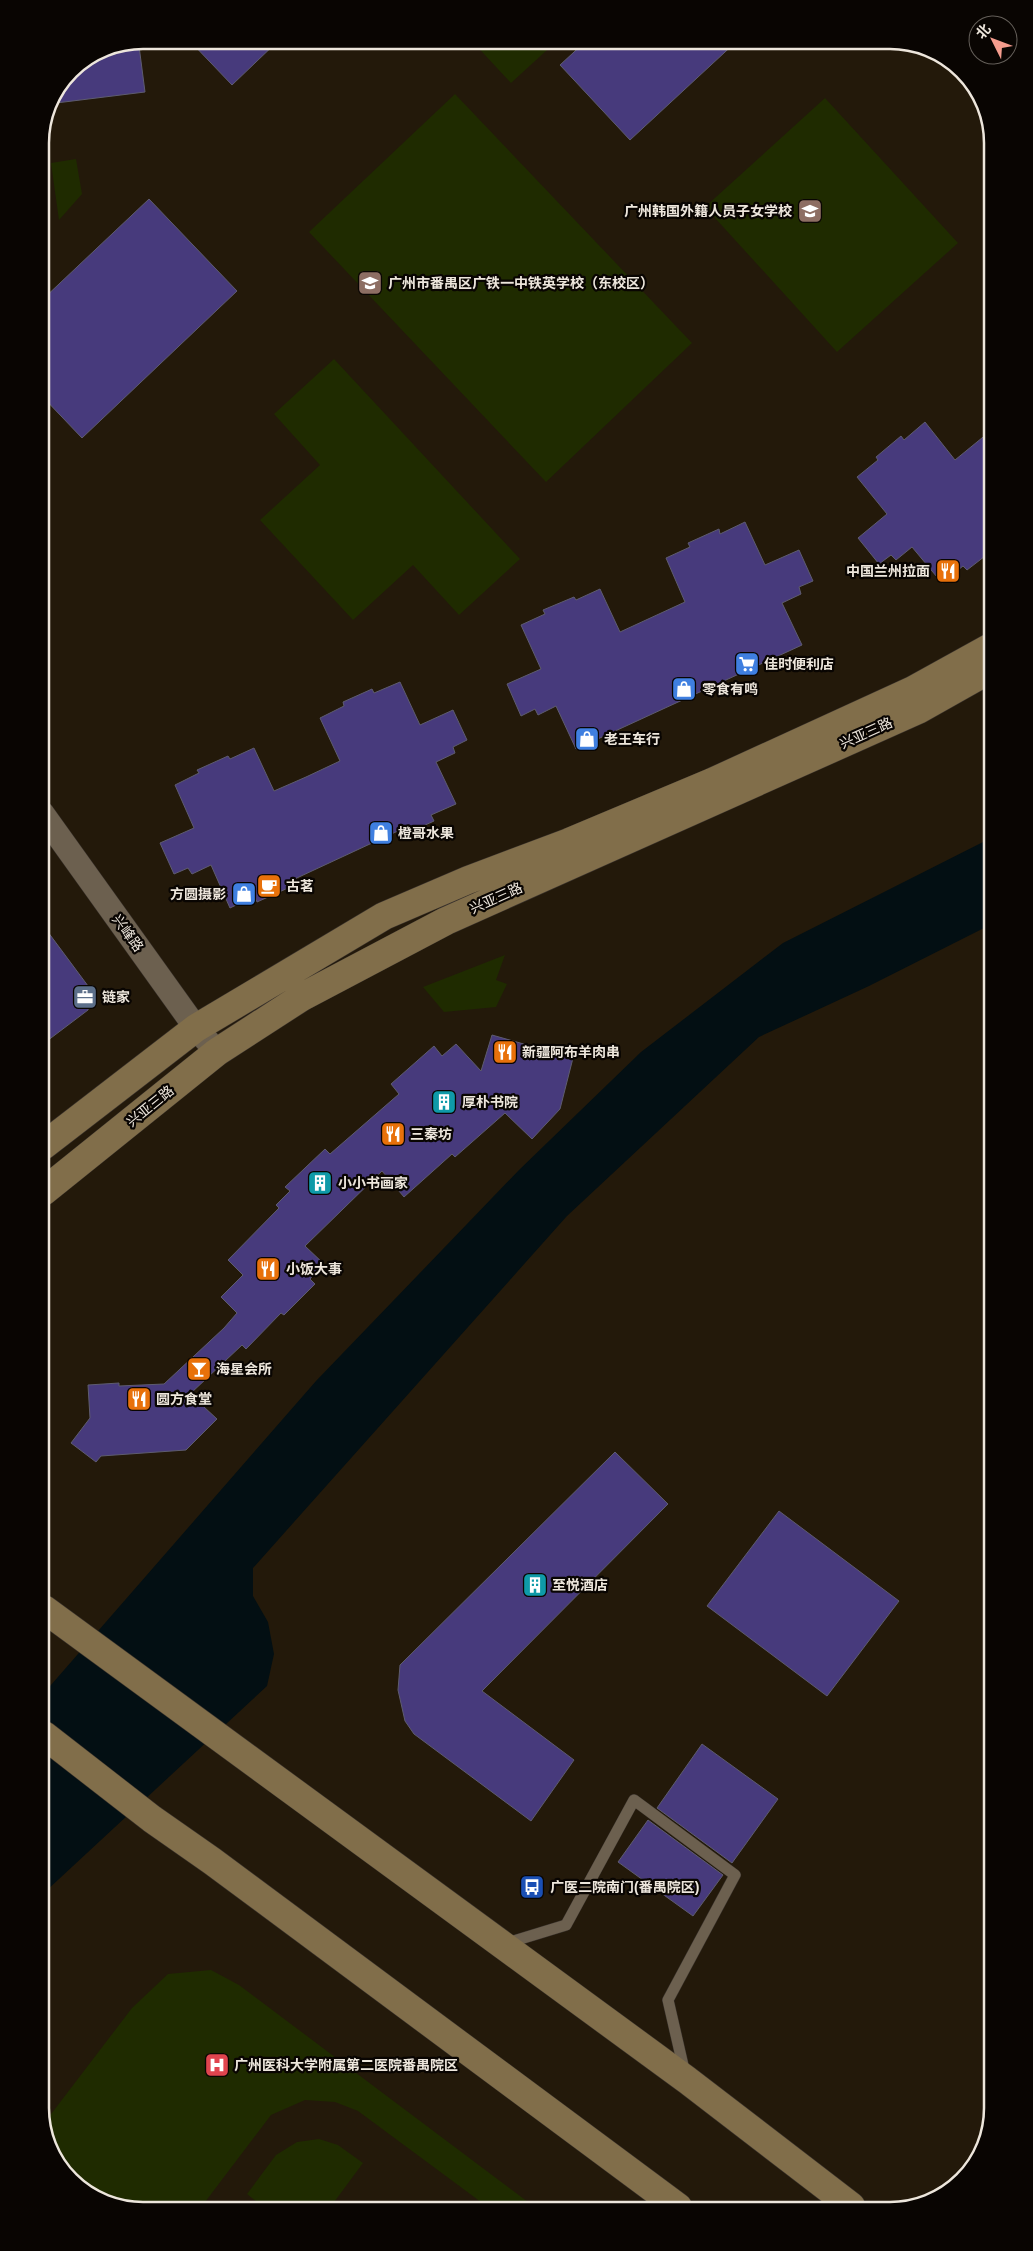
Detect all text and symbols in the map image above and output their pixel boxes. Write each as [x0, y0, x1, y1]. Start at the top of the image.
north arrow [968, 15, 1018, 65]
text: 北 [973, 21, 994, 42]
school or university icon: 广州韩国外籍人员子女学校 [797, 198, 823, 224]
place label: 广州韩国外籍人员子女学校 [624, 203, 792, 219]
school or university icon: 广州市番禺区广铁一中铁英学校（东校区） [357, 270, 383, 296]
place label: 广州市番禺区广铁一中铁英学校（东校区） [388, 275, 654, 291]
restaurant icon: 中国兰州拉面 [935, 558, 961, 584]
place label: 中国兰州拉面 [846, 563, 930, 579]
supermarket icon: 佳时便利店 [734, 651, 760, 677]
place label: 佳时便利店 [764, 656, 834, 672]
shop icon: 零食有鸣 [671, 676, 697, 702]
place label: 零食有鸣 [702, 681, 758, 697]
street label: 兴亚三路 [837, 714, 895, 752]
shop icon: 老王车行 [574, 726, 600, 752]
place label: 老王车行 [604, 731, 660, 747]
shop icon: 橙哥水果 [368, 820, 394, 846]
place label: 橙哥水果 [398, 825, 454, 841]
cafe icon: 古茗 [256, 873, 282, 899]
place label: 古茗 [286, 878, 314, 894]
street label: 兴亚三路 [467, 879, 525, 917]
shop icon: 方圆摄影 [231, 881, 257, 907]
place label: 方圆摄影 [170, 886, 226, 902]
street label: 兴峰路 [109, 911, 147, 955]
office icon: 链家 [72, 984, 98, 1010]
place label: 链家 [102, 989, 130, 1005]
restaurant icon: 新疆阿布羊肉串 [492, 1039, 518, 1065]
place label: 新疆阿布羊肉串 [522, 1044, 620, 1060]
street label: 兴亚三路 [123, 1082, 177, 1130]
building icon: 厚朴书院 [431, 1089, 457, 1115]
place label: 厚朴书院 [462, 1094, 518, 1110]
restaurant icon: 三秦坊 [380, 1121, 406, 1147]
place label: 三秦坊 [410, 1126, 452, 1142]
building icon: 小小书画家 [307, 1170, 333, 1196]
place label: 小小书画家 [338, 1175, 408, 1191]
restaurant icon: 小饭大事 [255, 1256, 281, 1282]
place label: 小饭大事 [286, 1261, 342, 1277]
bar icon: 海星会所 [186, 1356, 212, 1382]
place label: 海星会所 [216, 1361, 272, 1377]
restaurant icon: 圆方食堂 [126, 1386, 152, 1412]
place label: 圆方食堂 [156, 1391, 212, 1407]
building icon: 至悦酒店 [522, 1572, 548, 1598]
place label: 至悦酒店 [552, 1577, 608, 1593]
bus stop icon: 广医二院南门(番禺院区) [519, 1874, 545, 1900]
place label: 广医二院南门(番禺院区) [550, 1879, 699, 1895]
hospital icon: 广州医科大学附属第二医院番禺院区 [204, 2052, 230, 2078]
place label: 广州医科大学附属第二医院番禺院区 [234, 2057, 458, 2073]

